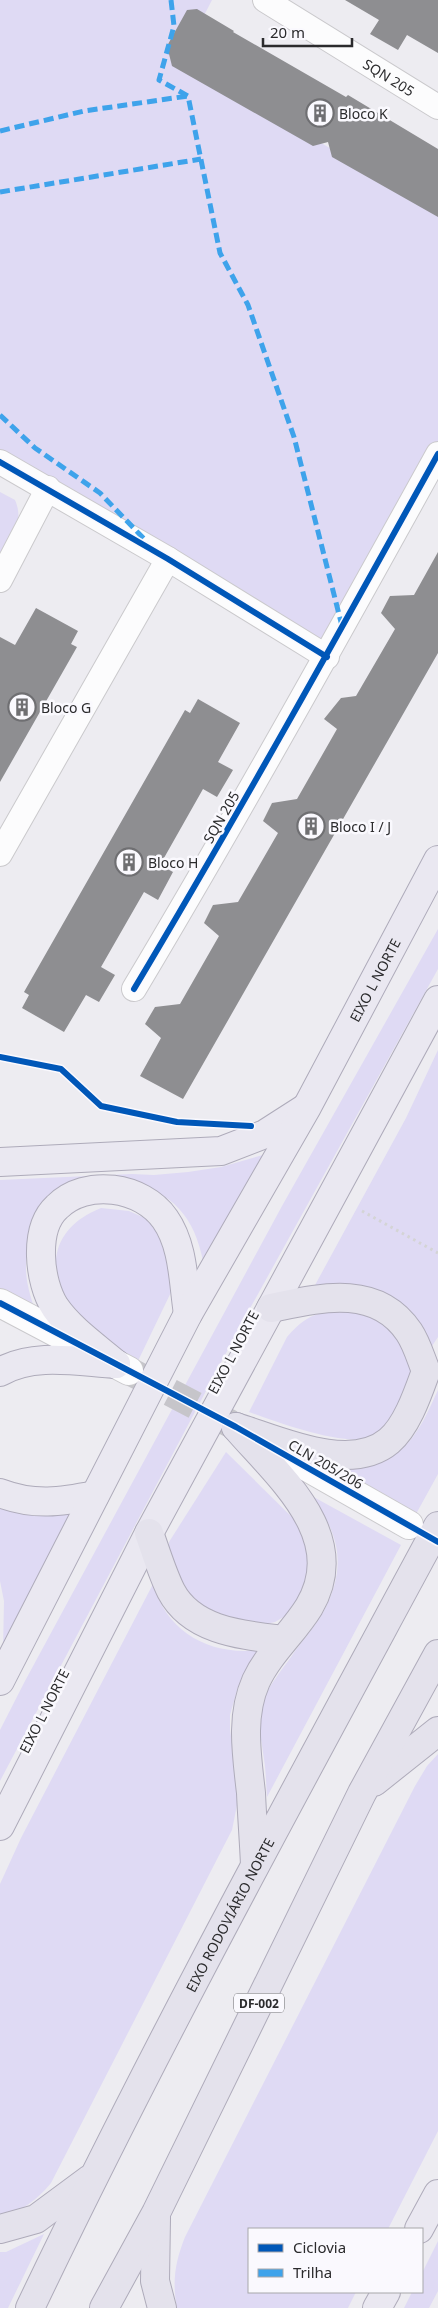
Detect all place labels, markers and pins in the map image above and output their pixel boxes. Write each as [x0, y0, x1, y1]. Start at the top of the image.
building icon: Bloco K [305, 98, 335, 128]
place label: Bloco K [339, 104, 388, 123]
building icon: Bloco G [7, 692, 37, 722]
place label: Bloco G [41, 698, 91, 717]
building icon: Bloco I / J [296, 811, 326, 841]
place label: Bloco I / J [330, 817, 391, 836]
building icon: Bloco H [114, 847, 144, 877]
place label: Bloco H [148, 853, 198, 872]

